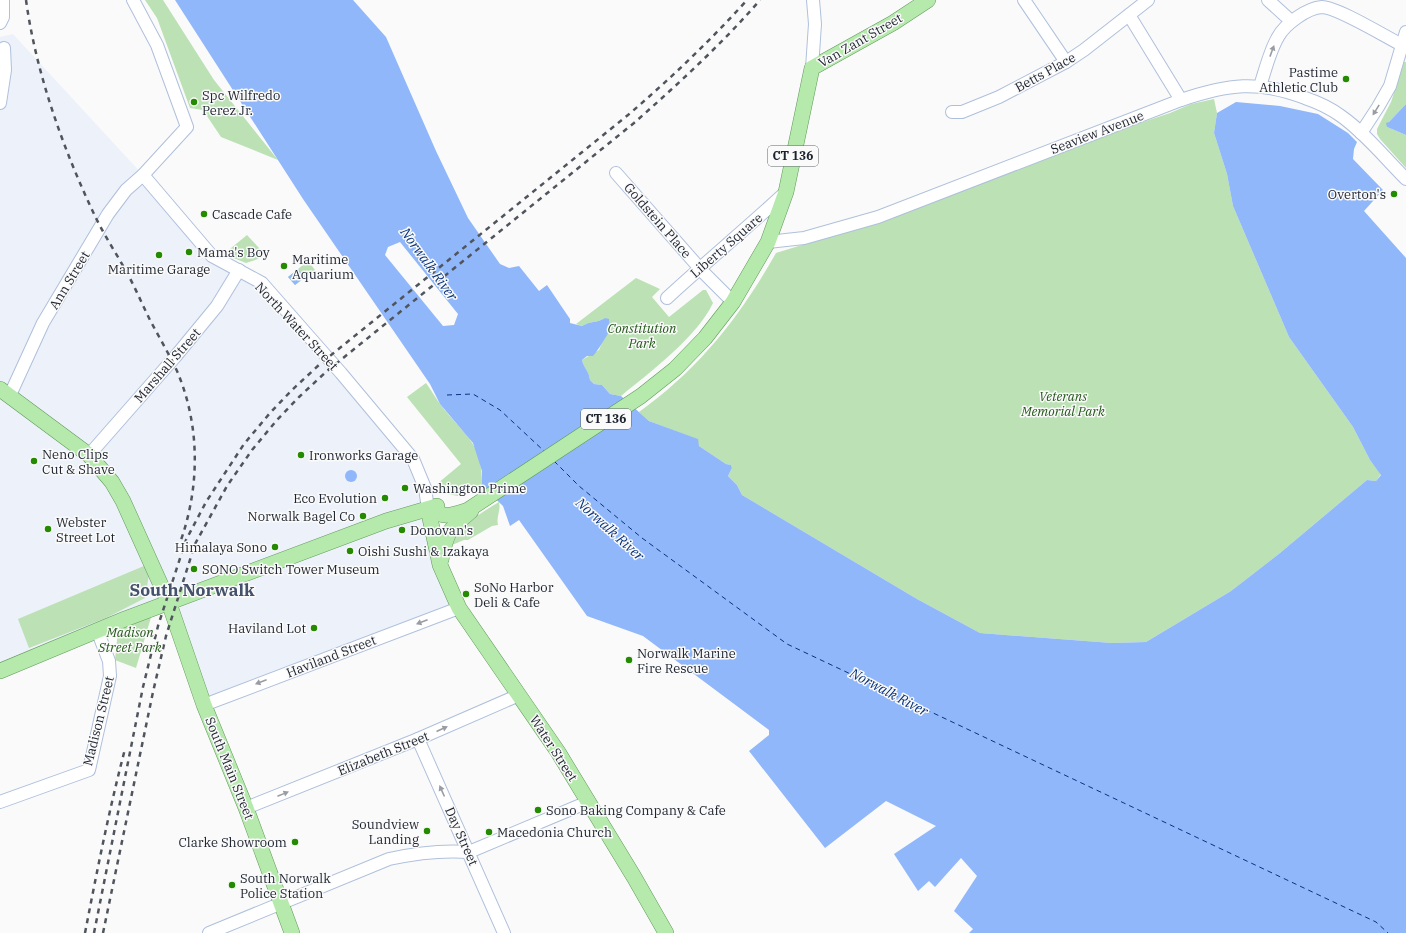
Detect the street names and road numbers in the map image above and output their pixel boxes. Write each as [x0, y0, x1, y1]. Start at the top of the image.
street label: Van Zant Street [815, 9, 906, 71]
street label: Betts Place [1012, 49, 1079, 96]
street label: Seaview Avenue [1048, 107, 1146, 158]
road number: CT 136 [768, 146, 818, 166]
street label: Goldstein Place [620, 179, 695, 262]
street label: Liberty Square [687, 209, 766, 281]
street label: Ann Street [45, 248, 94, 313]
street label: North Water Street [251, 279, 342, 374]
street label: Marshall Street [130, 324, 205, 406]
road number: CT 136 [581, 409, 631, 429]
street label: Haviland Street [284, 631, 379, 681]
street label: Madison Street [79, 674, 118, 768]
street label: Water Street [526, 712, 582, 785]
street label: South Main Street [201, 714, 258, 822]
street label: Elizabeth Street [335, 727, 432, 780]
street label: Day Street [441, 804, 482, 869]

